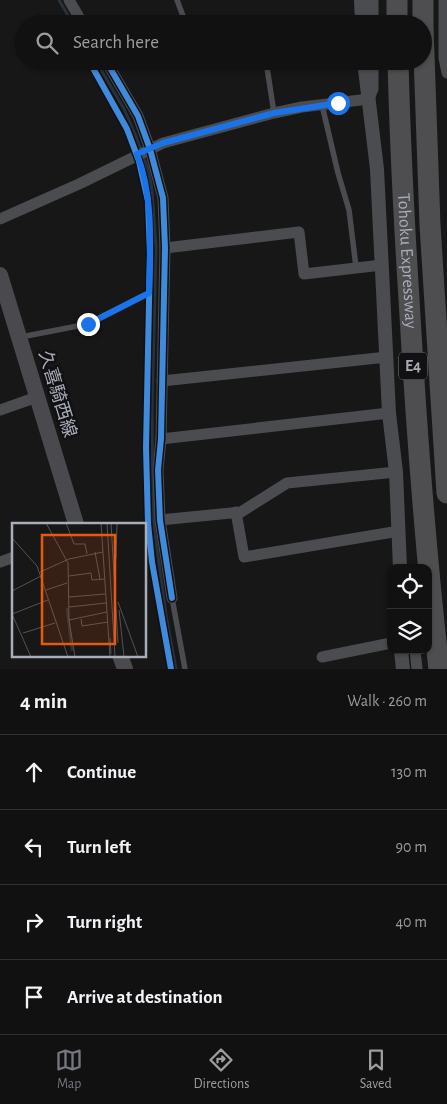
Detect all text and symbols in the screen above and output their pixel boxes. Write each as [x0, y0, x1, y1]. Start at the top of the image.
search box [15, 15, 432, 70]
icon: search [33, 29, 61, 57]
text: Search here [73, 33, 159, 52]
route start [327, 92, 350, 115]
street label: Tohoku Expressway [394, 193, 420, 329]
route end [77, 313, 100, 336]
street label: 久喜騎西線 [35, 348, 81, 440]
road number: E4 [399, 352, 427, 380]
inset map [12, 523, 146, 656]
map controls [387, 564, 432, 654]
button: locate [387, 564, 432, 609]
button: layers [387, 609, 432, 654]
text: 4 min [20, 691, 67, 712]
text: Walk · 260 m [347, 693, 427, 709]
icon: ahead [20, 758, 48, 786]
text: Continue [67, 763, 136, 782]
text: 130 m [391, 764, 427, 780]
icon: left [20, 833, 48, 861]
text: Turn left [67, 838, 131, 857]
text: 90 m [396, 839, 427, 855]
icon: right [20, 908, 48, 936]
text: Turn right [67, 913, 142, 932]
text: 40 m [395, 914, 427, 930]
icon: arrive [20, 983, 48, 1011]
text: Arrive at destination [67, 988, 223, 1007]
tab: Map [55, 1046, 83, 1093]
tab: Directions [194, 1046, 249, 1093]
tab: Saved [360, 1046, 392, 1093]

